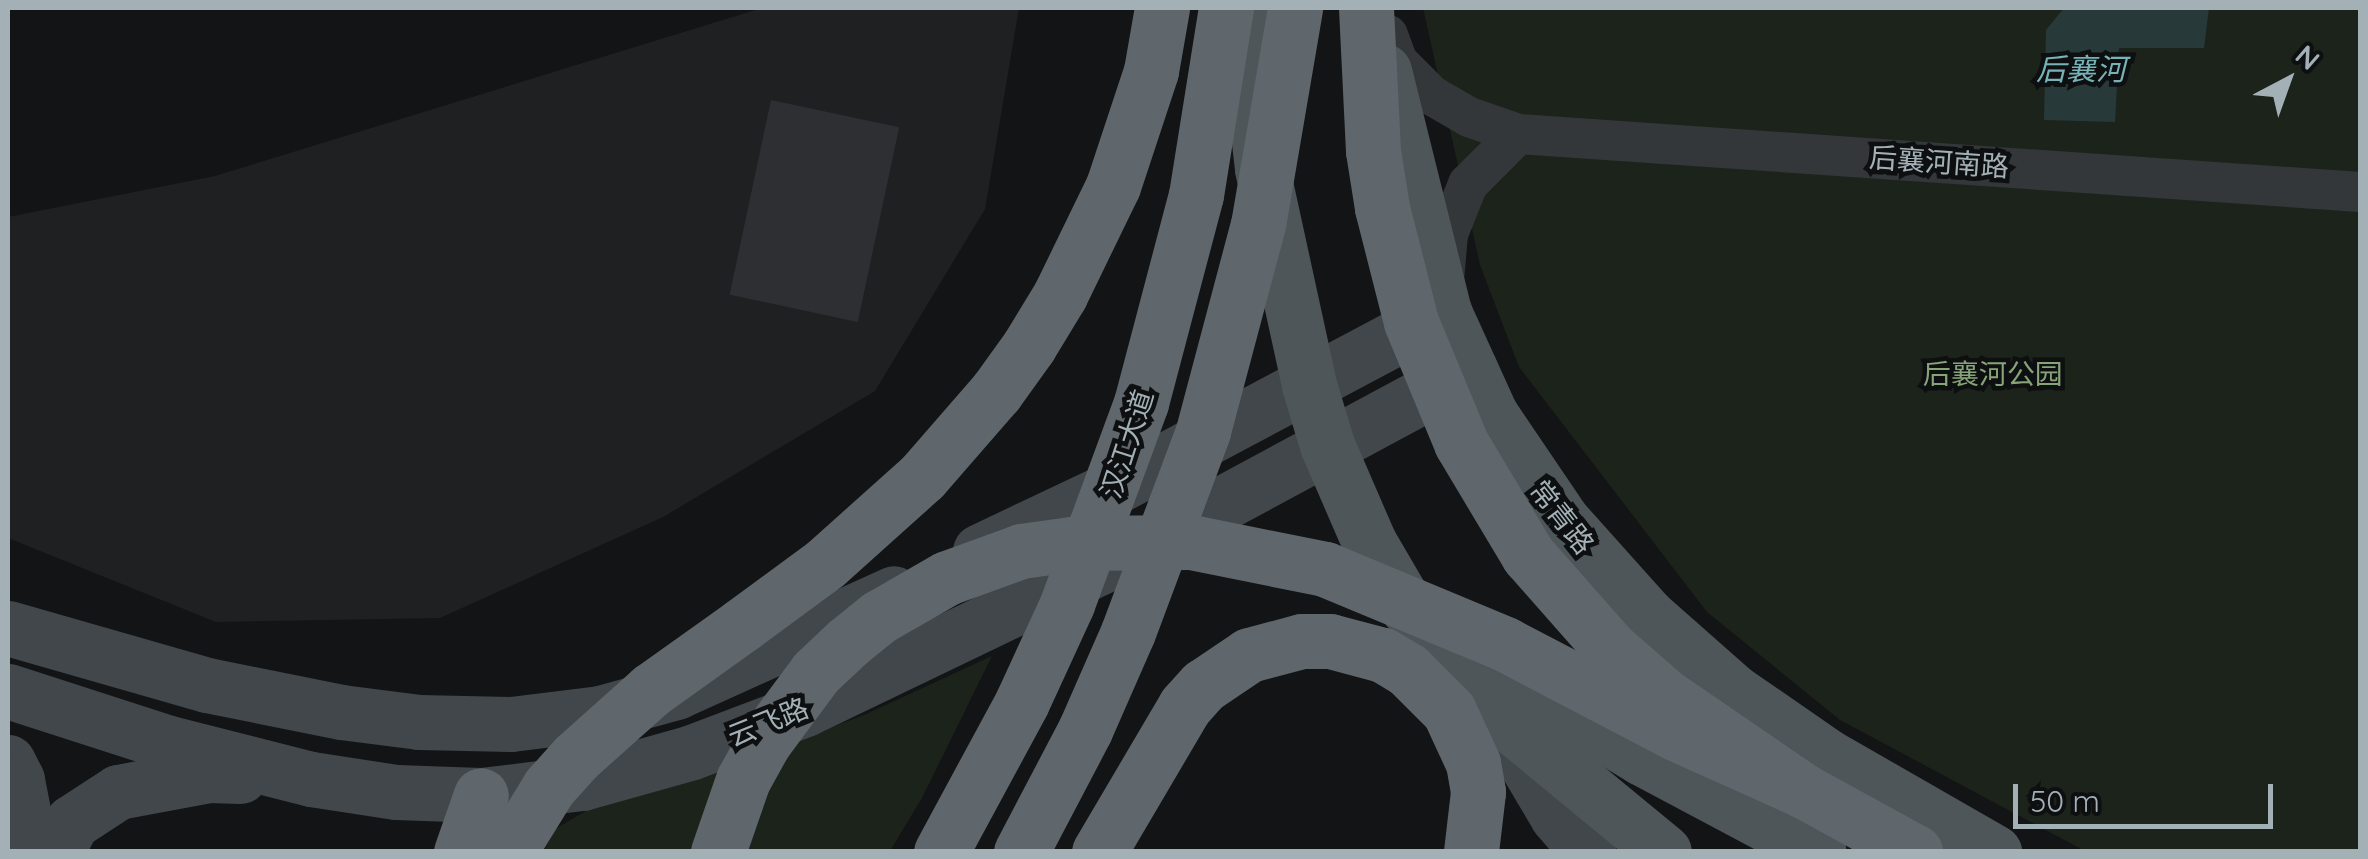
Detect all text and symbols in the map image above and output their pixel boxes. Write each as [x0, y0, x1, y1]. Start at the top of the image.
north arrow [2238, 30, 2338, 130]
text: N [2289, 37, 2327, 77]
water label: 后襄河 [2036, 51, 2126, 87]
street label: 后襄河南路 [1868, 140, 2010, 184]
park label: 后襄河公园 [1923, 357, 2063, 391]
street label: 汉江大道 [1094, 386, 1160, 502]
street label: 常青路 [1523, 474, 1601, 560]
street label: 云飞路 [723, 691, 813, 753]
scale bar [2018, 764, 2278, 826]
text: 50 m [2030, 782, 2100, 820]

